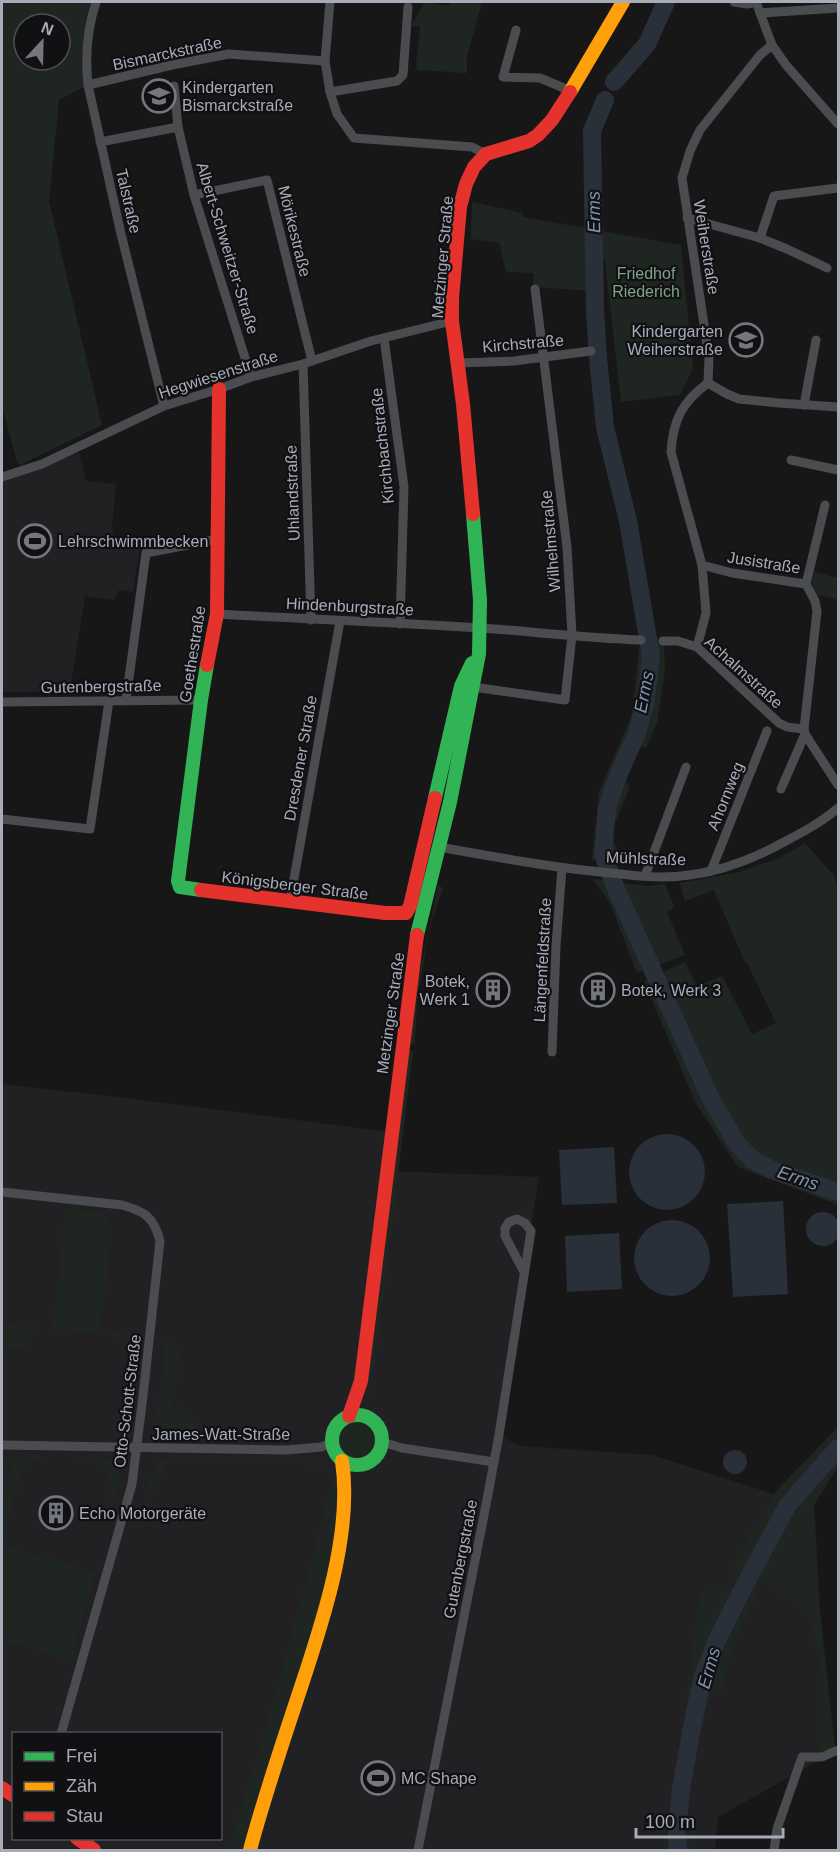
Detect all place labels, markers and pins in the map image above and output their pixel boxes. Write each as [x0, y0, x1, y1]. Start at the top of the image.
school or university icon: Kindergarten Bismarckstraße [141, 78, 177, 114]
place label: Kindergarten Bismarckstraße [182, 79, 293, 114]
school or university icon: Kindergarten Weiherstraße [728, 322, 764, 358]
place label: Kindergarten Weiherstraße [627, 323, 723, 358]
sports icon: Lehrschwimmbecken [17, 523, 53, 559]
place label: Lehrschwimmbecken [58, 533, 208, 550]
building icon: Botek, Werk 1 [475, 972, 511, 1008]
building icon: Botek, Werk 3 [580, 972, 616, 1008]
place label: Botek, Werk 1 [420, 973, 470, 1008]
place label: Botek, Werk 3 [621, 982, 721, 999]
building icon: Echo Motorgeräte [38, 1495, 74, 1531]
place label: Echo Motorgeräte [79, 1505, 206, 1522]
sports icon: MC Shape [360, 1760, 396, 1796]
place label: MC Shape [401, 1770, 477, 1787]

